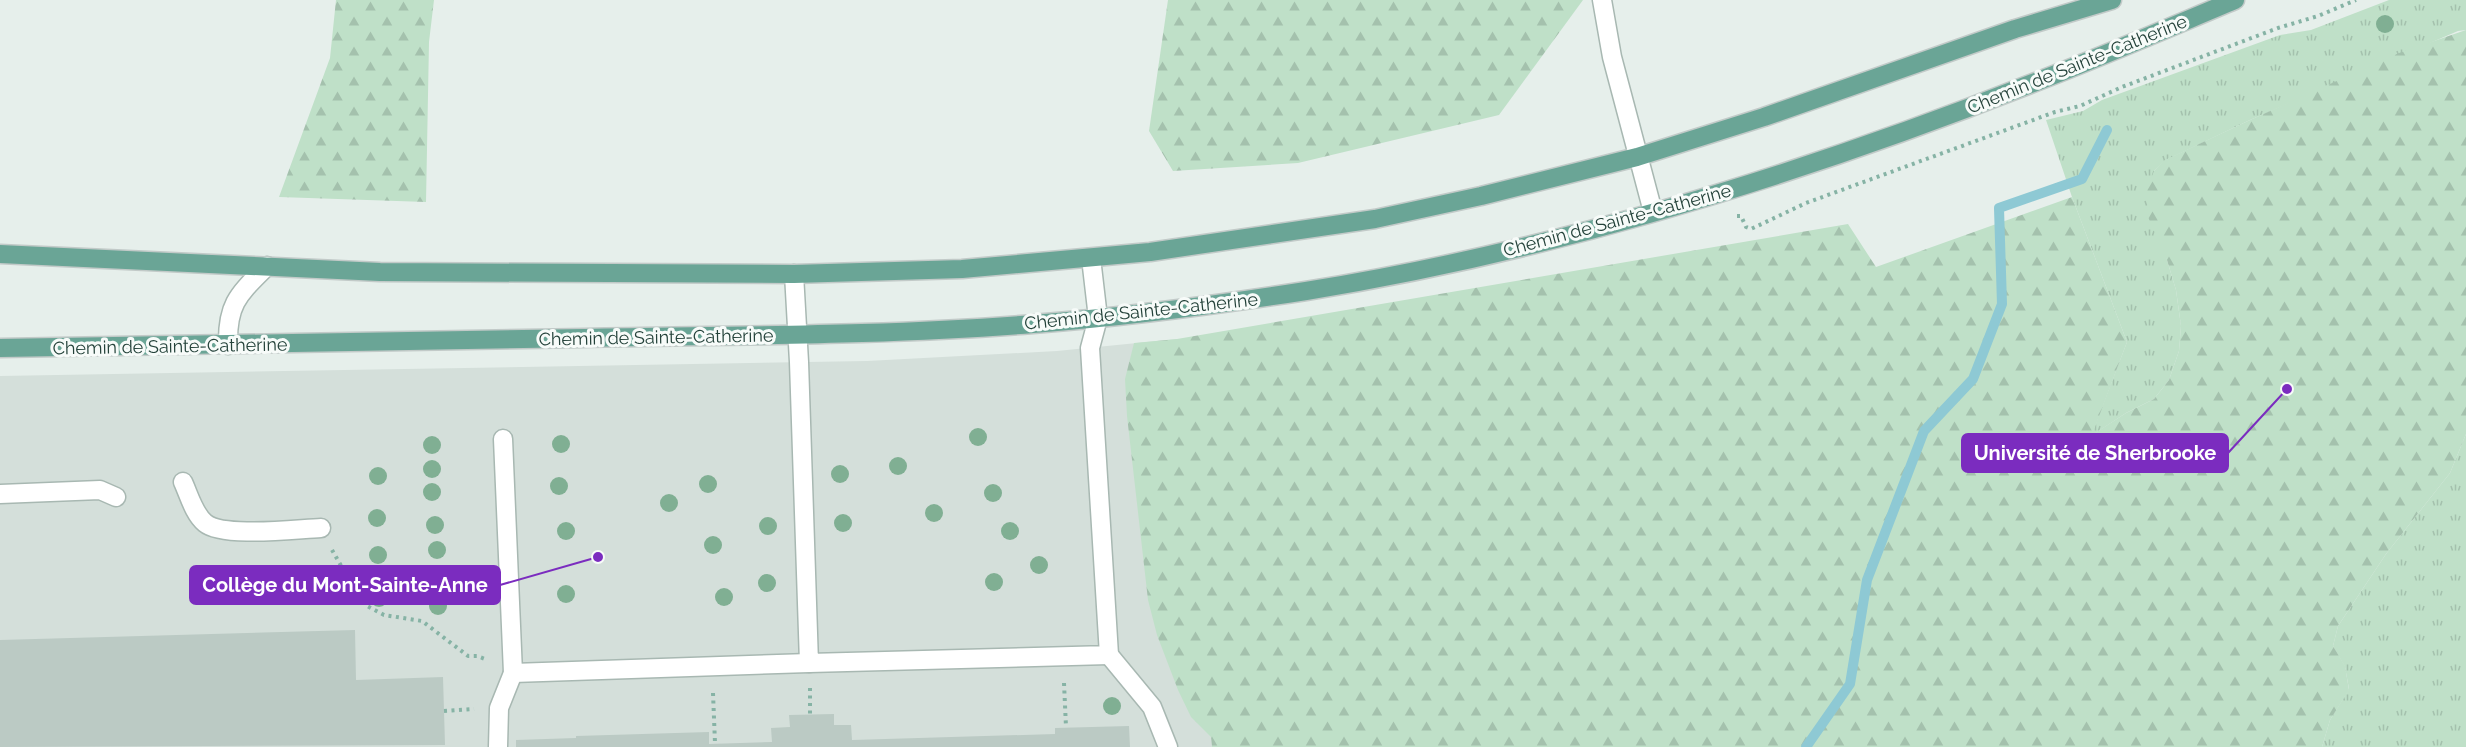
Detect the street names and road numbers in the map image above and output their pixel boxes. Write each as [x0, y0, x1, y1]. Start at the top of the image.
street label: Chemin de Sainte-Catherine [1964, 10, 2190, 118]
street label: Chemin de Sainte-Catherine [1501, 179, 1734, 261]
street label: Chemin de Sainte-Catherine [1023, 288, 1259, 334]
street label: Chemin de Sainte-Catherine [538, 324, 774, 350]
street label: Chemin de Sainte-Catherine [52, 333, 288, 359]

